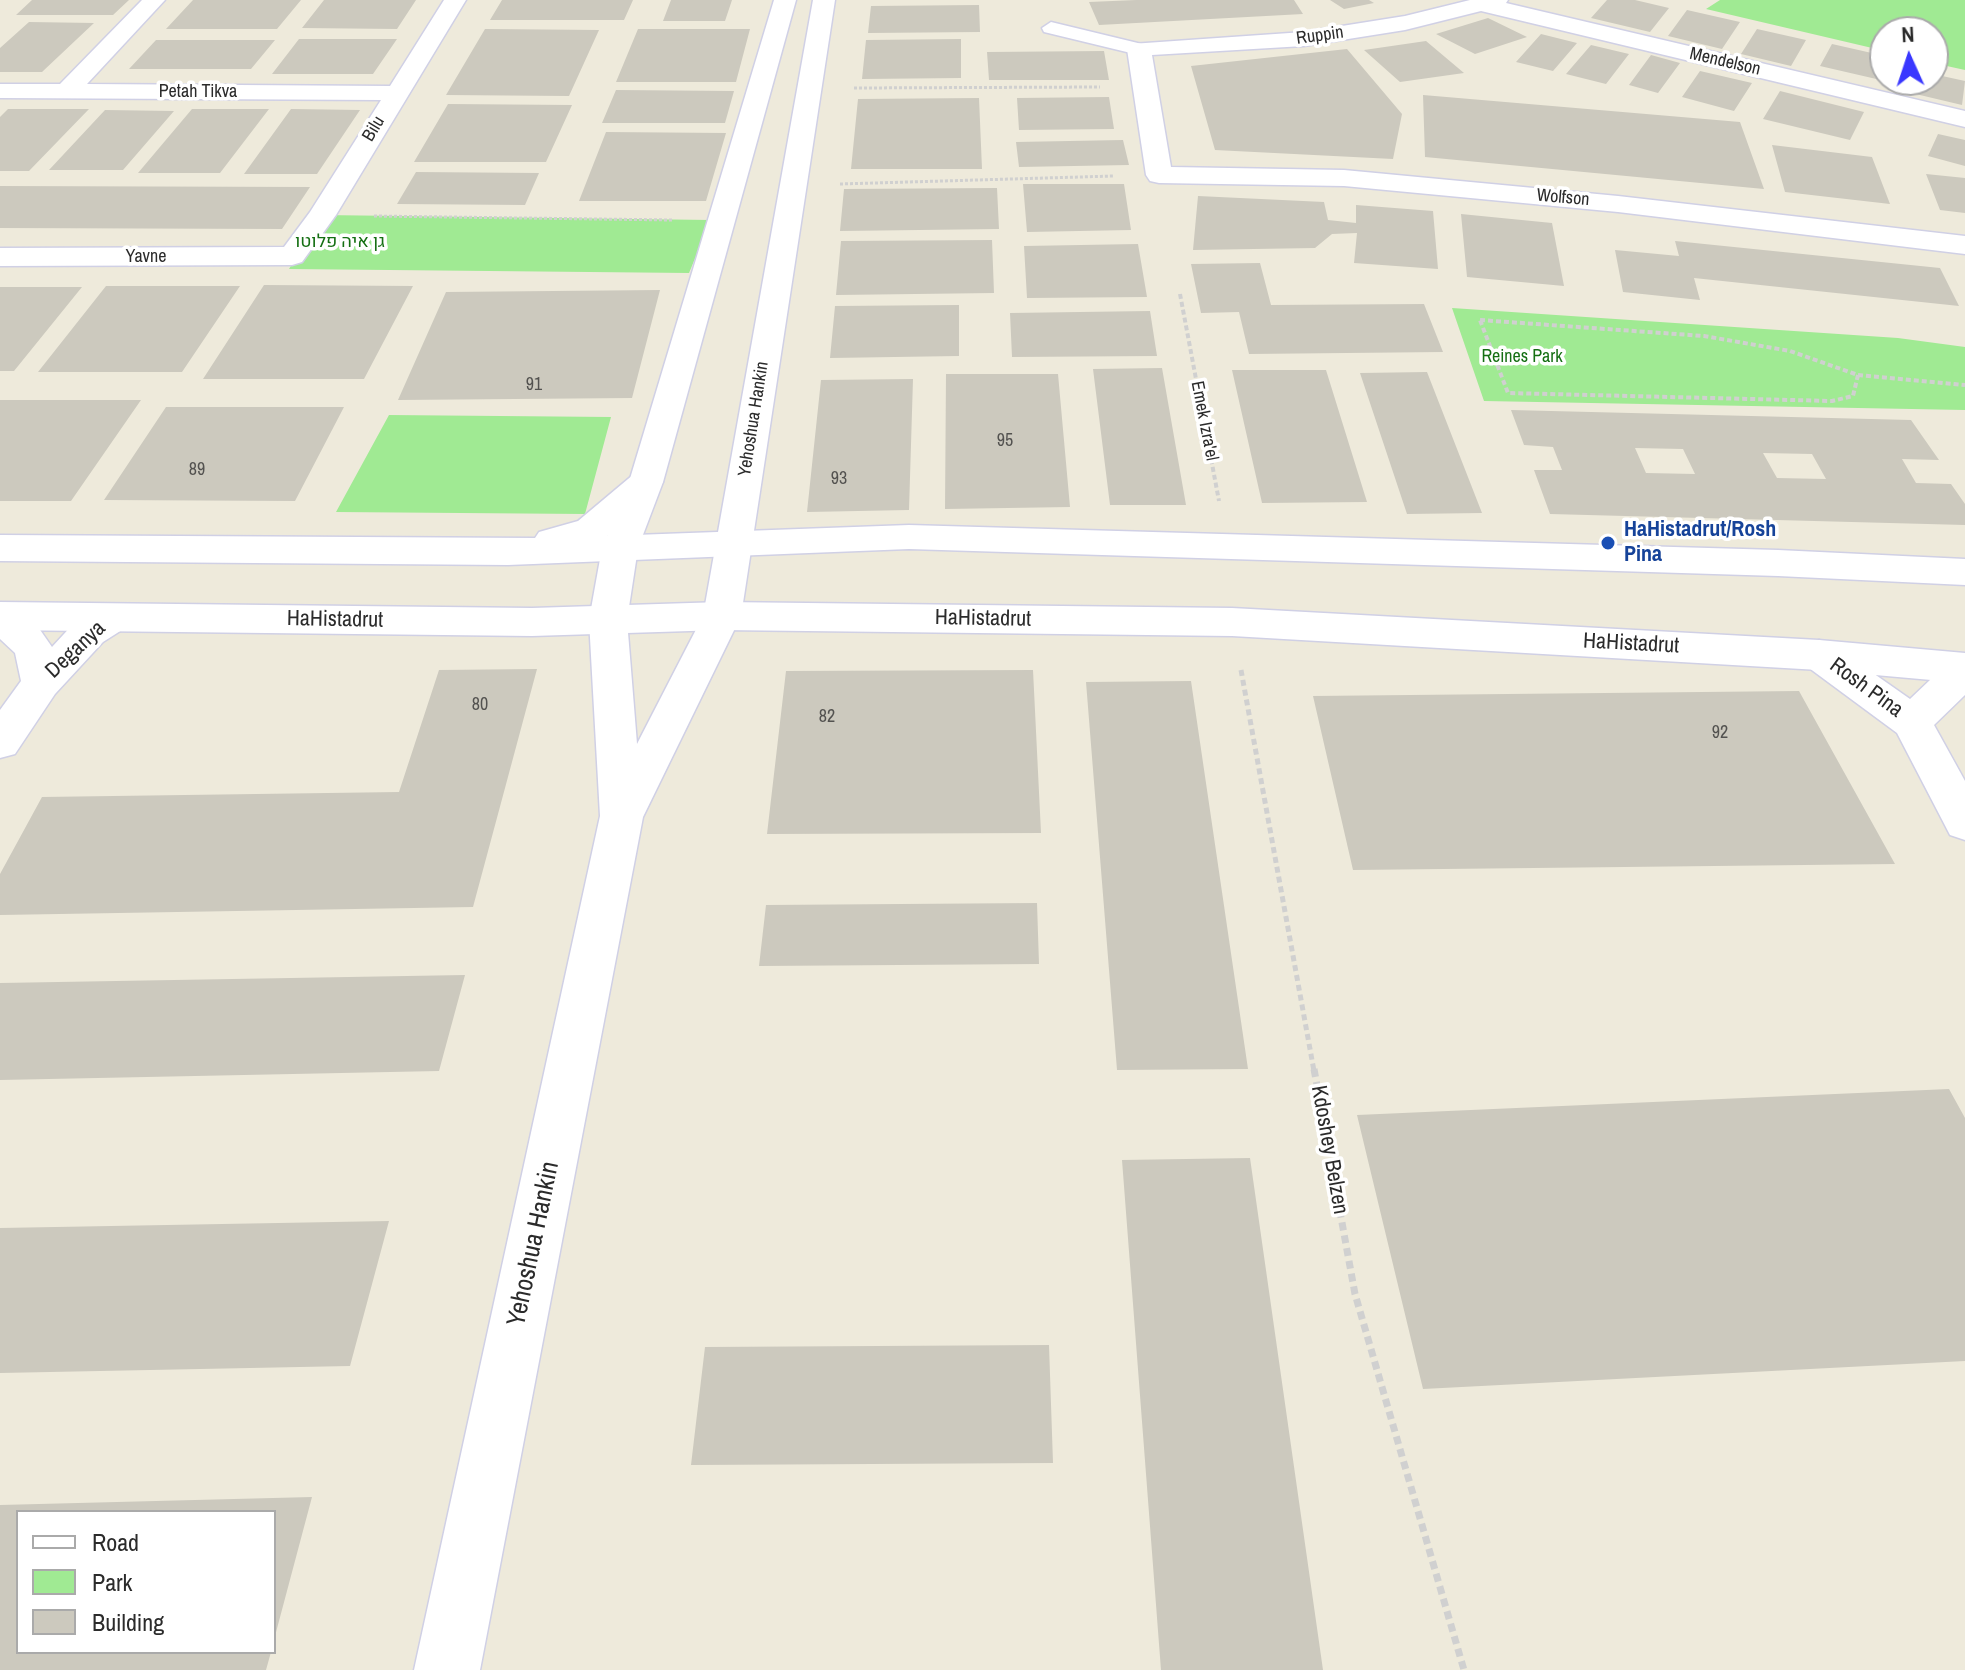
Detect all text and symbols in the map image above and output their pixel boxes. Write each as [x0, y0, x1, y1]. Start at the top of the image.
north arrow [1869, 16, 1949, 96]
text: N [1901, 19, 1915, 49]
street label: Ruppin [1295, 22, 1345, 50]
street label: Mendelson [1687, 43, 1763, 81]
street label: Petah Tikva [159, 81, 237, 103]
street label: Bilu [358, 113, 390, 145]
street label: Wolfson [1536, 185, 1590, 211]
park label: גן איה פלוטו [295, 231, 385, 253]
street label: Yavne [126, 246, 166, 268]
park label: Reines Park [1481, 346, 1563, 368]
street label: Yehoshua Hankin [734, 360, 774, 478]
house number: 91 [526, 374, 542, 396]
street label: Emek Izra'el [1186, 379, 1222, 463]
house number: 95 [997, 430, 1013, 452]
house number: 89 [189, 459, 205, 481]
house number: 93 [831, 468, 847, 490]
place label: HaHistadrut/Rosh Pina [1624, 517, 1776, 568]
marker: HaHistadrut/Rosh Pina [1599, 534, 1617, 552]
street label: HaHistadrut [935, 605, 1031, 633]
street label: HaHistadrut [287, 606, 383, 634]
street label: Deganya [41, 616, 111, 684]
street label: HaHistadrut [1582, 628, 1680, 660]
street label: Rosh Pina [1824, 653, 1908, 723]
house number: 80 [472, 694, 488, 716]
house number: 82 [819, 706, 835, 728]
house number: 92 [1712, 722, 1728, 744]
street label: Kdoshey Belzen [1305, 1084, 1353, 1216]
street label: Yehoshua Hankin [501, 1159, 567, 1329]
legend [16, 1510, 276, 1654]
text: Road [92, 1526, 139, 1558]
text: Park [92, 1566, 132, 1598]
text: Building [92, 1606, 164, 1638]

